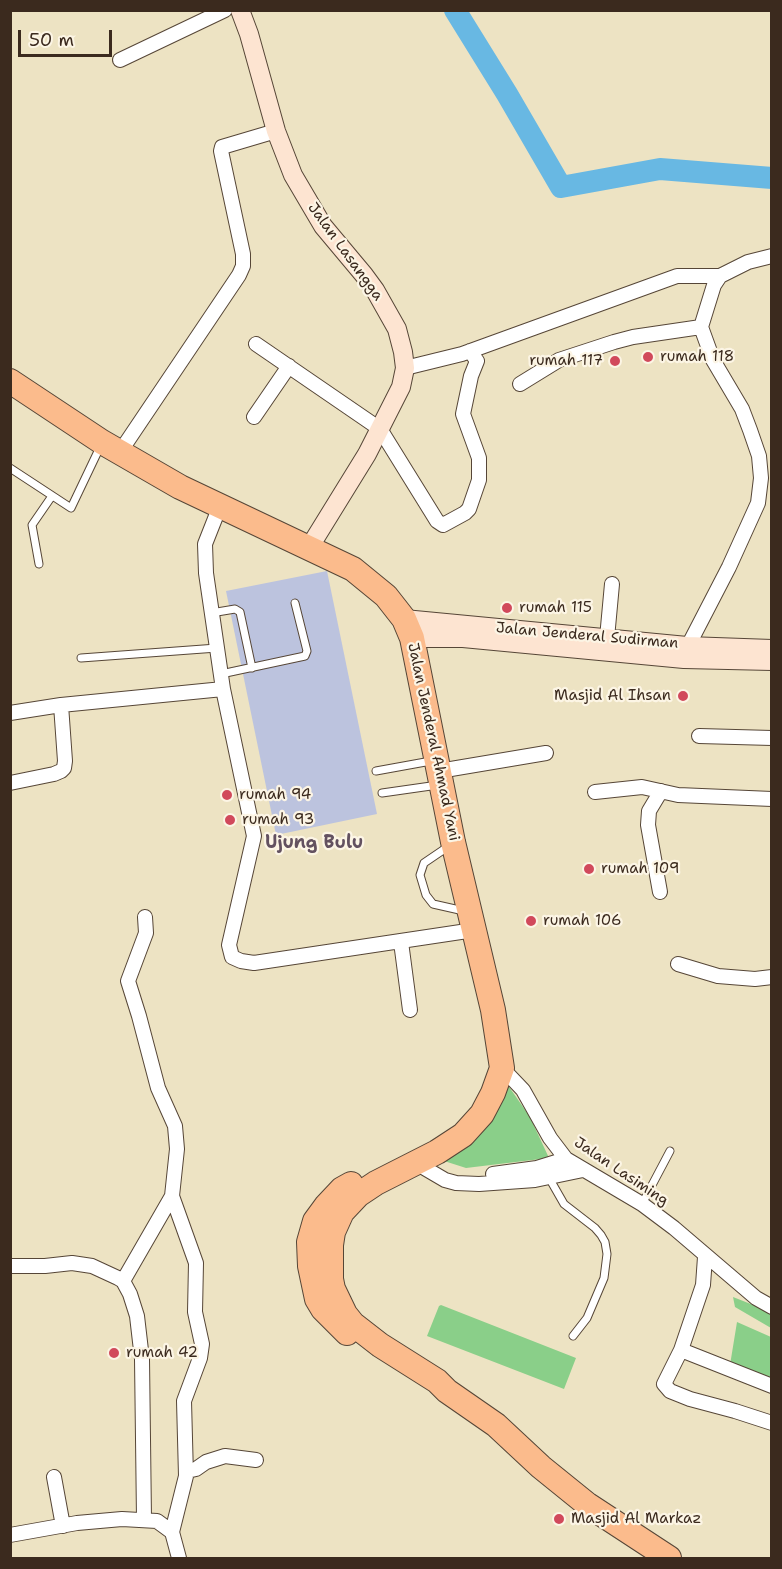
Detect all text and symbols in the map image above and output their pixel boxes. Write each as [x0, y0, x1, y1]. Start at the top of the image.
scale bar [21, 18, 116, 56]
text: 50 m [29, 28, 74, 52]
street label: Jalan Lasangga [303, 199, 387, 305]
place label: rumah 118 [660, 348, 734, 366]
marker: rumah 118 [641, 350, 655, 364]
place label: rumah 117 [529, 352, 603, 370]
marker: rumah 117 [608, 354, 622, 368]
place label: rumah 115 [519, 599, 592, 617]
marker: rumah 115 [500, 601, 514, 615]
street label: Jalan Jenderal Sudirman [495, 619, 679, 653]
street label: Jalan Jenderal Ahmad Yani [403, 641, 463, 843]
place label: Masjid Al Ihsan [554, 687, 671, 705]
marker: Masjid Al Ihsan [676, 689, 690, 703]
place label: rumah 94 [239, 786, 311, 804]
marker: rumah 94 [220, 788, 234, 802]
place label: rumah 93 [242, 811, 314, 829]
marker: rumah 93 [223, 813, 237, 827]
district label: Ujung Bulu [265, 832, 363, 854]
place label: rumah 109 [601, 860, 679, 878]
marker: rumah 109 [582, 862, 596, 876]
place label: rumah 106 [543, 912, 622, 930]
marker: rumah 106 [524, 914, 538, 928]
street label: Jalan Lasiming [570, 1134, 672, 1210]
place label: rumah 42 [126, 1344, 198, 1362]
marker: rumah 42 [107, 1346, 121, 1360]
place label: Masjid Al Markaz [571, 1510, 701, 1528]
marker: Masjid Al Markaz [552, 1512, 566, 1526]

